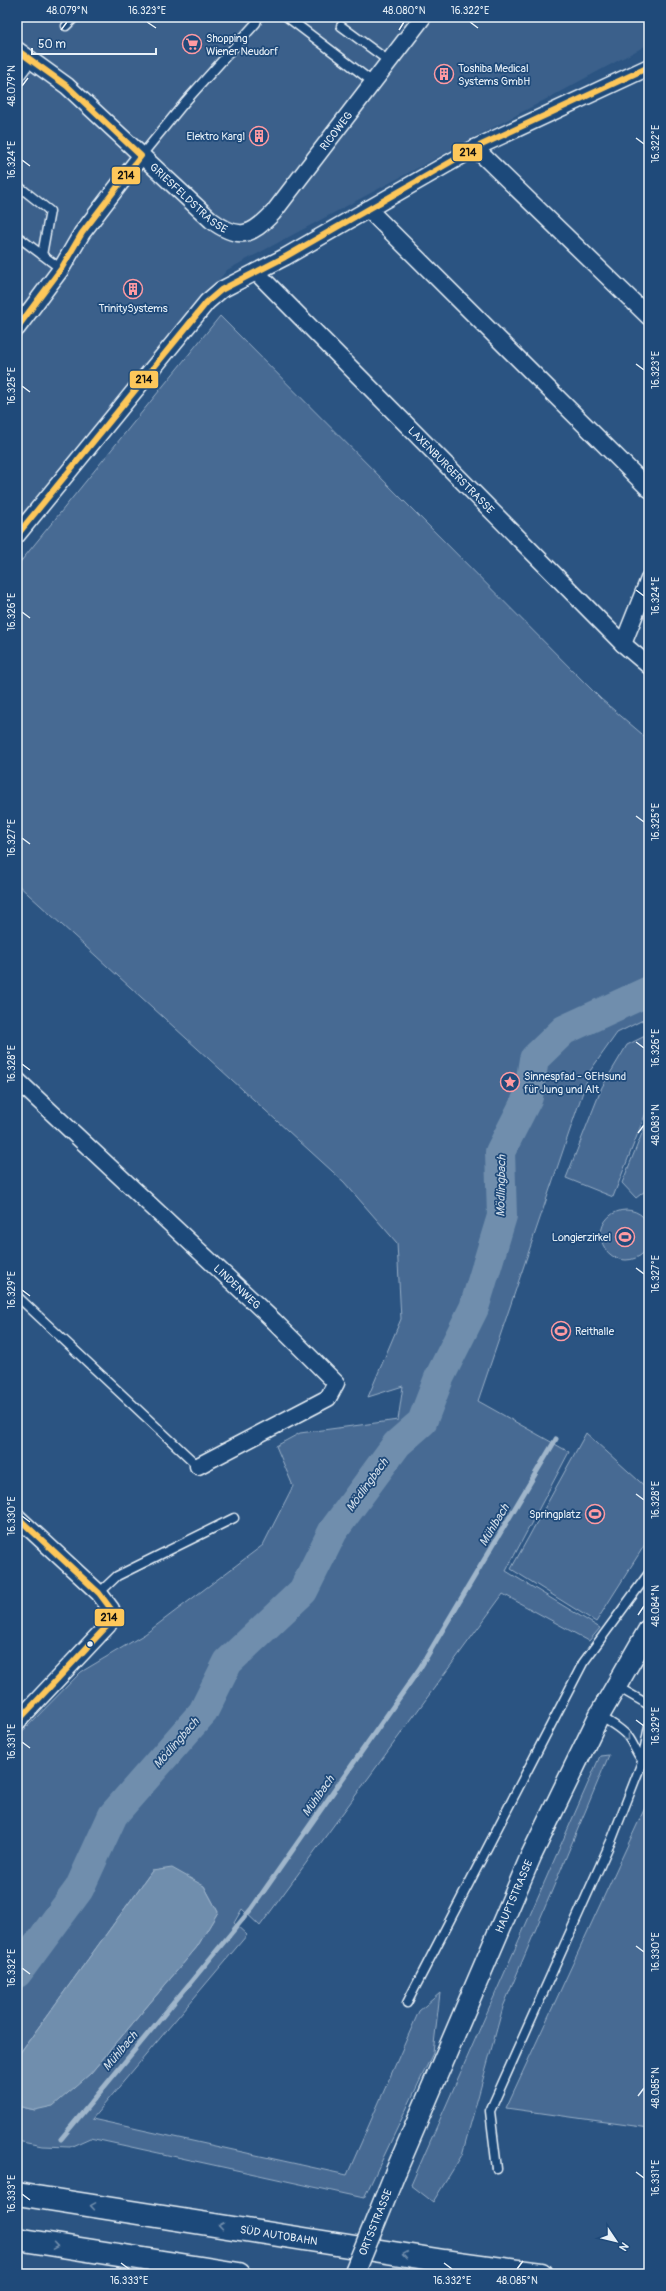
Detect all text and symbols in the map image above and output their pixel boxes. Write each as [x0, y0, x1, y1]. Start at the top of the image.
text: 48.079°N [46, 5, 88, 17]
text: 16.323°E [128, 5, 166, 17]
text: 48.080°N [383, 5, 426, 17]
text: 16.322°E [451, 5, 489, 17]
scale bar [32, 30, 156, 56]
place label: Shopping Wiener Neudorf [206, 32, 279, 58]
supermarket icon: Shopping Wiener Neudorf [181, 33, 203, 55]
text: 50 m [38, 37, 66, 52]
place label: Toshiba Medical Systems GmbH [458, 62, 530, 88]
building icon: Toshiba Medical Systems GmbH [433, 63, 455, 85]
text: 48.079°N [6, 65, 18, 107]
street label: RICOWEG [317, 109, 355, 153]
building icon: Elektro Kargl [248, 125, 270, 147]
text: 16.322°E [650, 125, 662, 163]
place label: Elektro Kargl [186, 130, 245, 143]
text: 16.324°E [6, 141, 18, 179]
line badge: 214 [452, 143, 483, 162]
text: 214 [460, 146, 477, 159]
street label: GRIESFELDSTRASSE [147, 161, 230, 236]
line badge: 214 [111, 166, 141, 185]
text: 214 [118, 169, 135, 182]
building icon: TrinitySystems [122, 278, 144, 300]
place label: TrinitySystems [98, 302, 168, 315]
text: 16.323°E [650, 351, 662, 389]
text: 16.325°E [6, 367, 18, 405]
line badge: 214 [129, 370, 159, 389]
text: 214 [136, 373, 153, 386]
street label: LAXENBURGERSTRASSE [405, 424, 497, 517]
text: 16.324°E [650, 577, 662, 615]
text: 16.326°E [6, 593, 18, 631]
text: 16.325°E [650, 803, 662, 841]
text: 16.327°E [6, 819, 18, 857]
text: 16.326°E [650, 1029, 662, 1067]
text: 16.328°E [6, 1045, 18, 1083]
place label: Sinnespfad - GEHsund für Jung und Alt [524, 1070, 626, 1096]
place icon: Sinnespfad - GEHsund für Jung und Alt [499, 1071, 521, 1093]
text: 48.083°N [650, 1104, 662, 1146]
water label: Mödlingbach [493, 1154, 510, 1217]
sports icon: Longierzirkel [614, 1226, 636, 1248]
place label: Longierzirkel [552, 1231, 611, 1244]
text: 16.327°E [650, 1255, 662, 1293]
street label: LINDENWEG [211, 1262, 263, 1312]
text: 16.329°E [6, 1271, 18, 1309]
sports icon: Reithalle [550, 1320, 572, 1342]
place label: Reithalle [575, 1325, 615, 1338]
water label: Mödlingbach [343, 1455, 392, 1515]
text: 16.328°E [650, 1481, 662, 1519]
text: 16.330°E [6, 1496, 18, 1536]
water label: Mühlbach [476, 1500, 514, 1549]
sports icon: Springplatz [584, 1503, 606, 1525]
place label: Springplatz [529, 1508, 581, 1521]
text: 48.084°N [650, 1585, 662, 1627]
line badge: 214 [94, 1608, 125, 1627]
text: 214 [101, 1611, 118, 1624]
unlabelled marker [85, 1639, 95, 1649]
text: 16.329°E [650, 1707, 662, 1745]
water label: Mödlingbach [150, 1714, 203, 1772]
text: 16.331°E [6, 1724, 18, 1760]
one-way arrow [623, 1733, 630, 1740]
water label: Mühlbach [299, 1772, 339, 1820]
street label: HAUPTSTRASSE [493, 1858, 536, 1935]
text: 16.330°E [650, 1932, 662, 1972]
text: 16.332°E [6, 1949, 18, 1987]
water label: Mühlbach [100, 2028, 142, 2074]
text: 48.085°N [650, 2067, 662, 2109]
text: 16.331°E [650, 2160, 662, 2196]
text: 16.333°E [6, 2175, 18, 2213]
street label: ORTSSTRASSE [356, 2187, 395, 2257]
one-way arrow [90, 2202, 96, 2211]
north arrow [596, 2221, 636, 2261]
one-way arrow [218, 2222, 224, 2231]
street label: SÜD AUTOBAHN [239, 2223, 319, 2248]
text: N [616, 2240, 631, 2254]
one-way arrow [52, 2241, 59, 2250]
one-way arrow [402, 2251, 408, 2260]
text: 16.333°E [110, 2275, 148, 2287]
text: 16.332°E [433, 2275, 471, 2287]
text: 48.085°N [496, 2275, 538, 2287]

